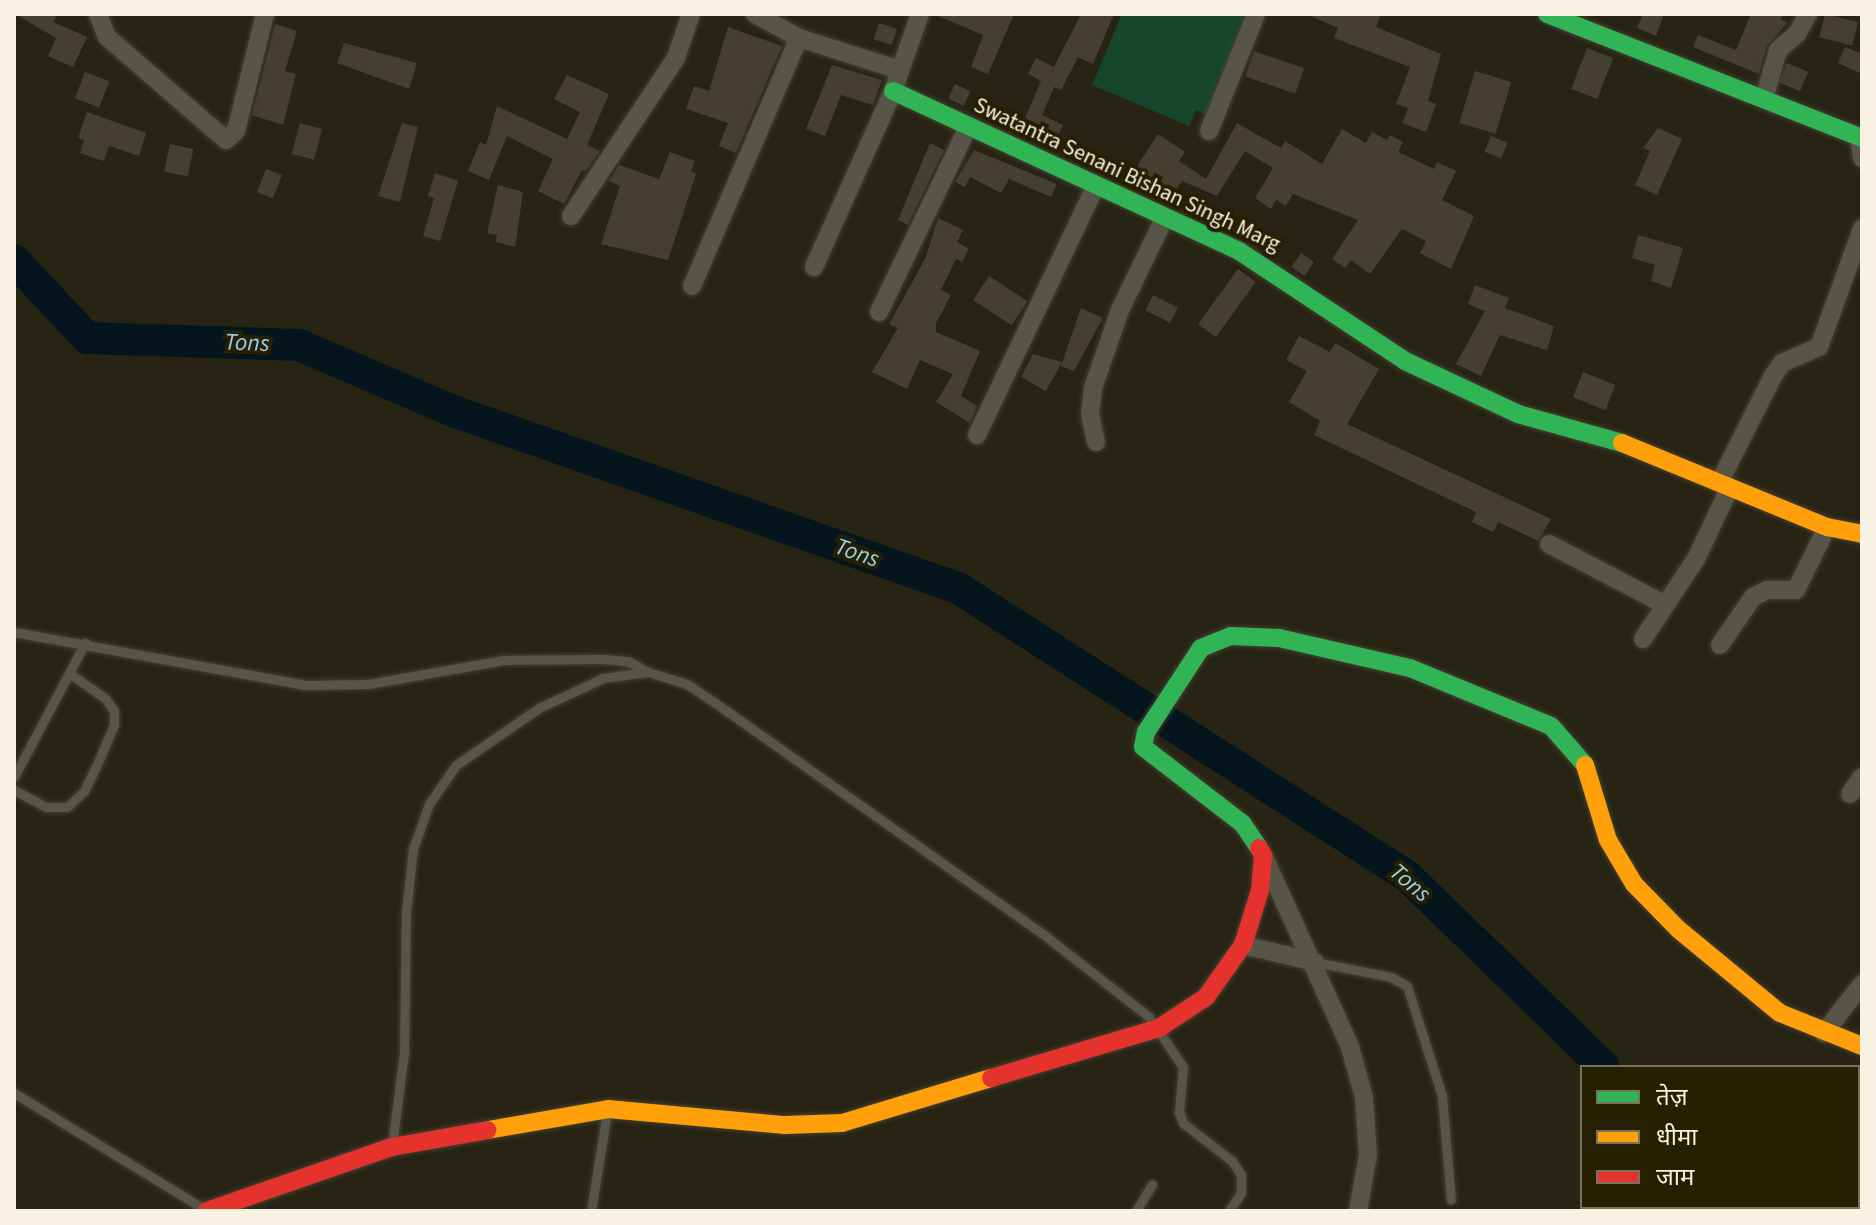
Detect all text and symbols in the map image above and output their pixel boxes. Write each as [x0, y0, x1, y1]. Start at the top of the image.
street label: Swatantra Senani Bishan Singh Marg [970, 92, 1284, 258]
water label: Tons [224, 328, 270, 358]
water label: Tons [831, 532, 883, 574]
water label: Tons [1383, 857, 1437, 909]
legend [1580, 1065, 1860, 1209]
text: तेज़ [1656, 1080, 1688, 1115]
text: धीमा [1656, 1120, 1698, 1155]
text: जाम [1656, 1160, 1694, 1195]

